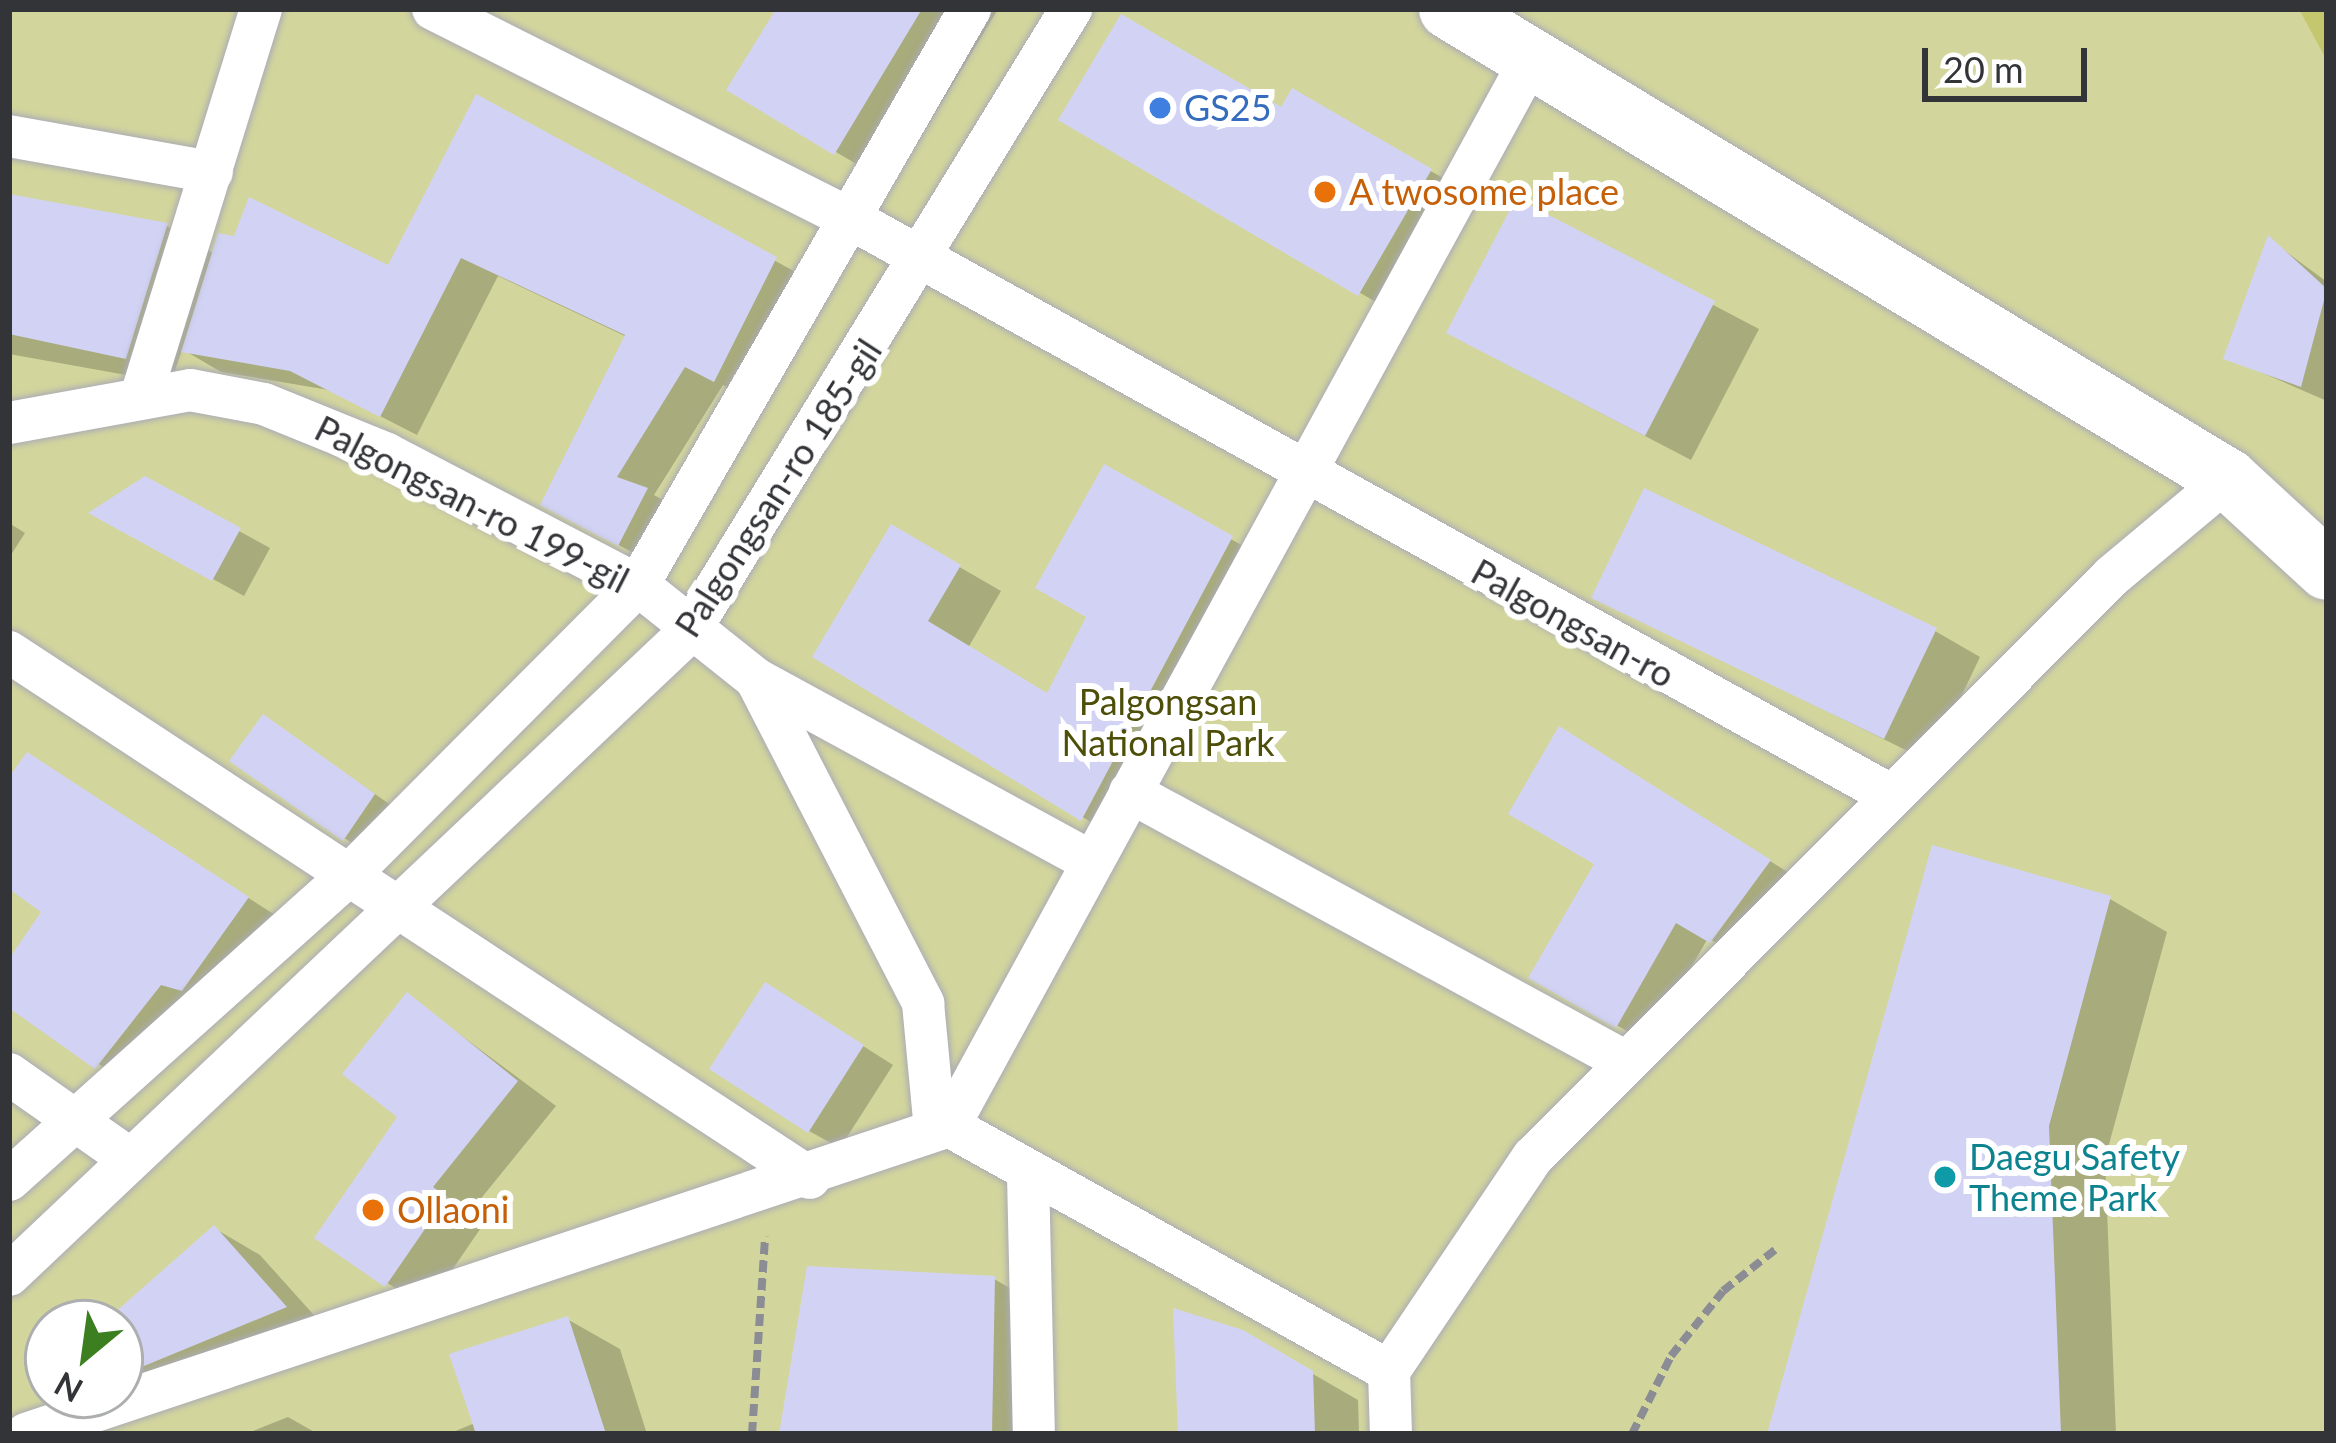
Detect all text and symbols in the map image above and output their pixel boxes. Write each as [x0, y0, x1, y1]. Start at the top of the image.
scale bar [1928, 24, 2093, 98]
text: 20 m [1943, 47, 2024, 91]
place label: GS25 [1184, 86, 1272, 130]
marker: GS25 [1147, 95, 1173, 121]
place label: A twosome place [1349, 170, 1620, 214]
marker: A twosome place [1312, 179, 1338, 205]
street label: Palgongsan-ro 185-gil [666, 331, 890, 645]
street label: Palgongsan-ro 199-gil [308, 406, 636, 602]
street label: Palgongsan-ro [1464, 550, 1682, 696]
park label: Palgongsan National Park [1061, 679, 1275, 764]
place label: Daegu Safety Theme Park [1969, 1134, 2180, 1219]
marker: Daegu Safety Theme Park [1932, 1164, 1958, 1190]
place label: Ollaoni [397, 1188, 509, 1232]
marker: Ollaoni [360, 1197, 386, 1223]
north arrow [24, 1299, 144, 1419]
text: N [47, 1364, 89, 1412]

